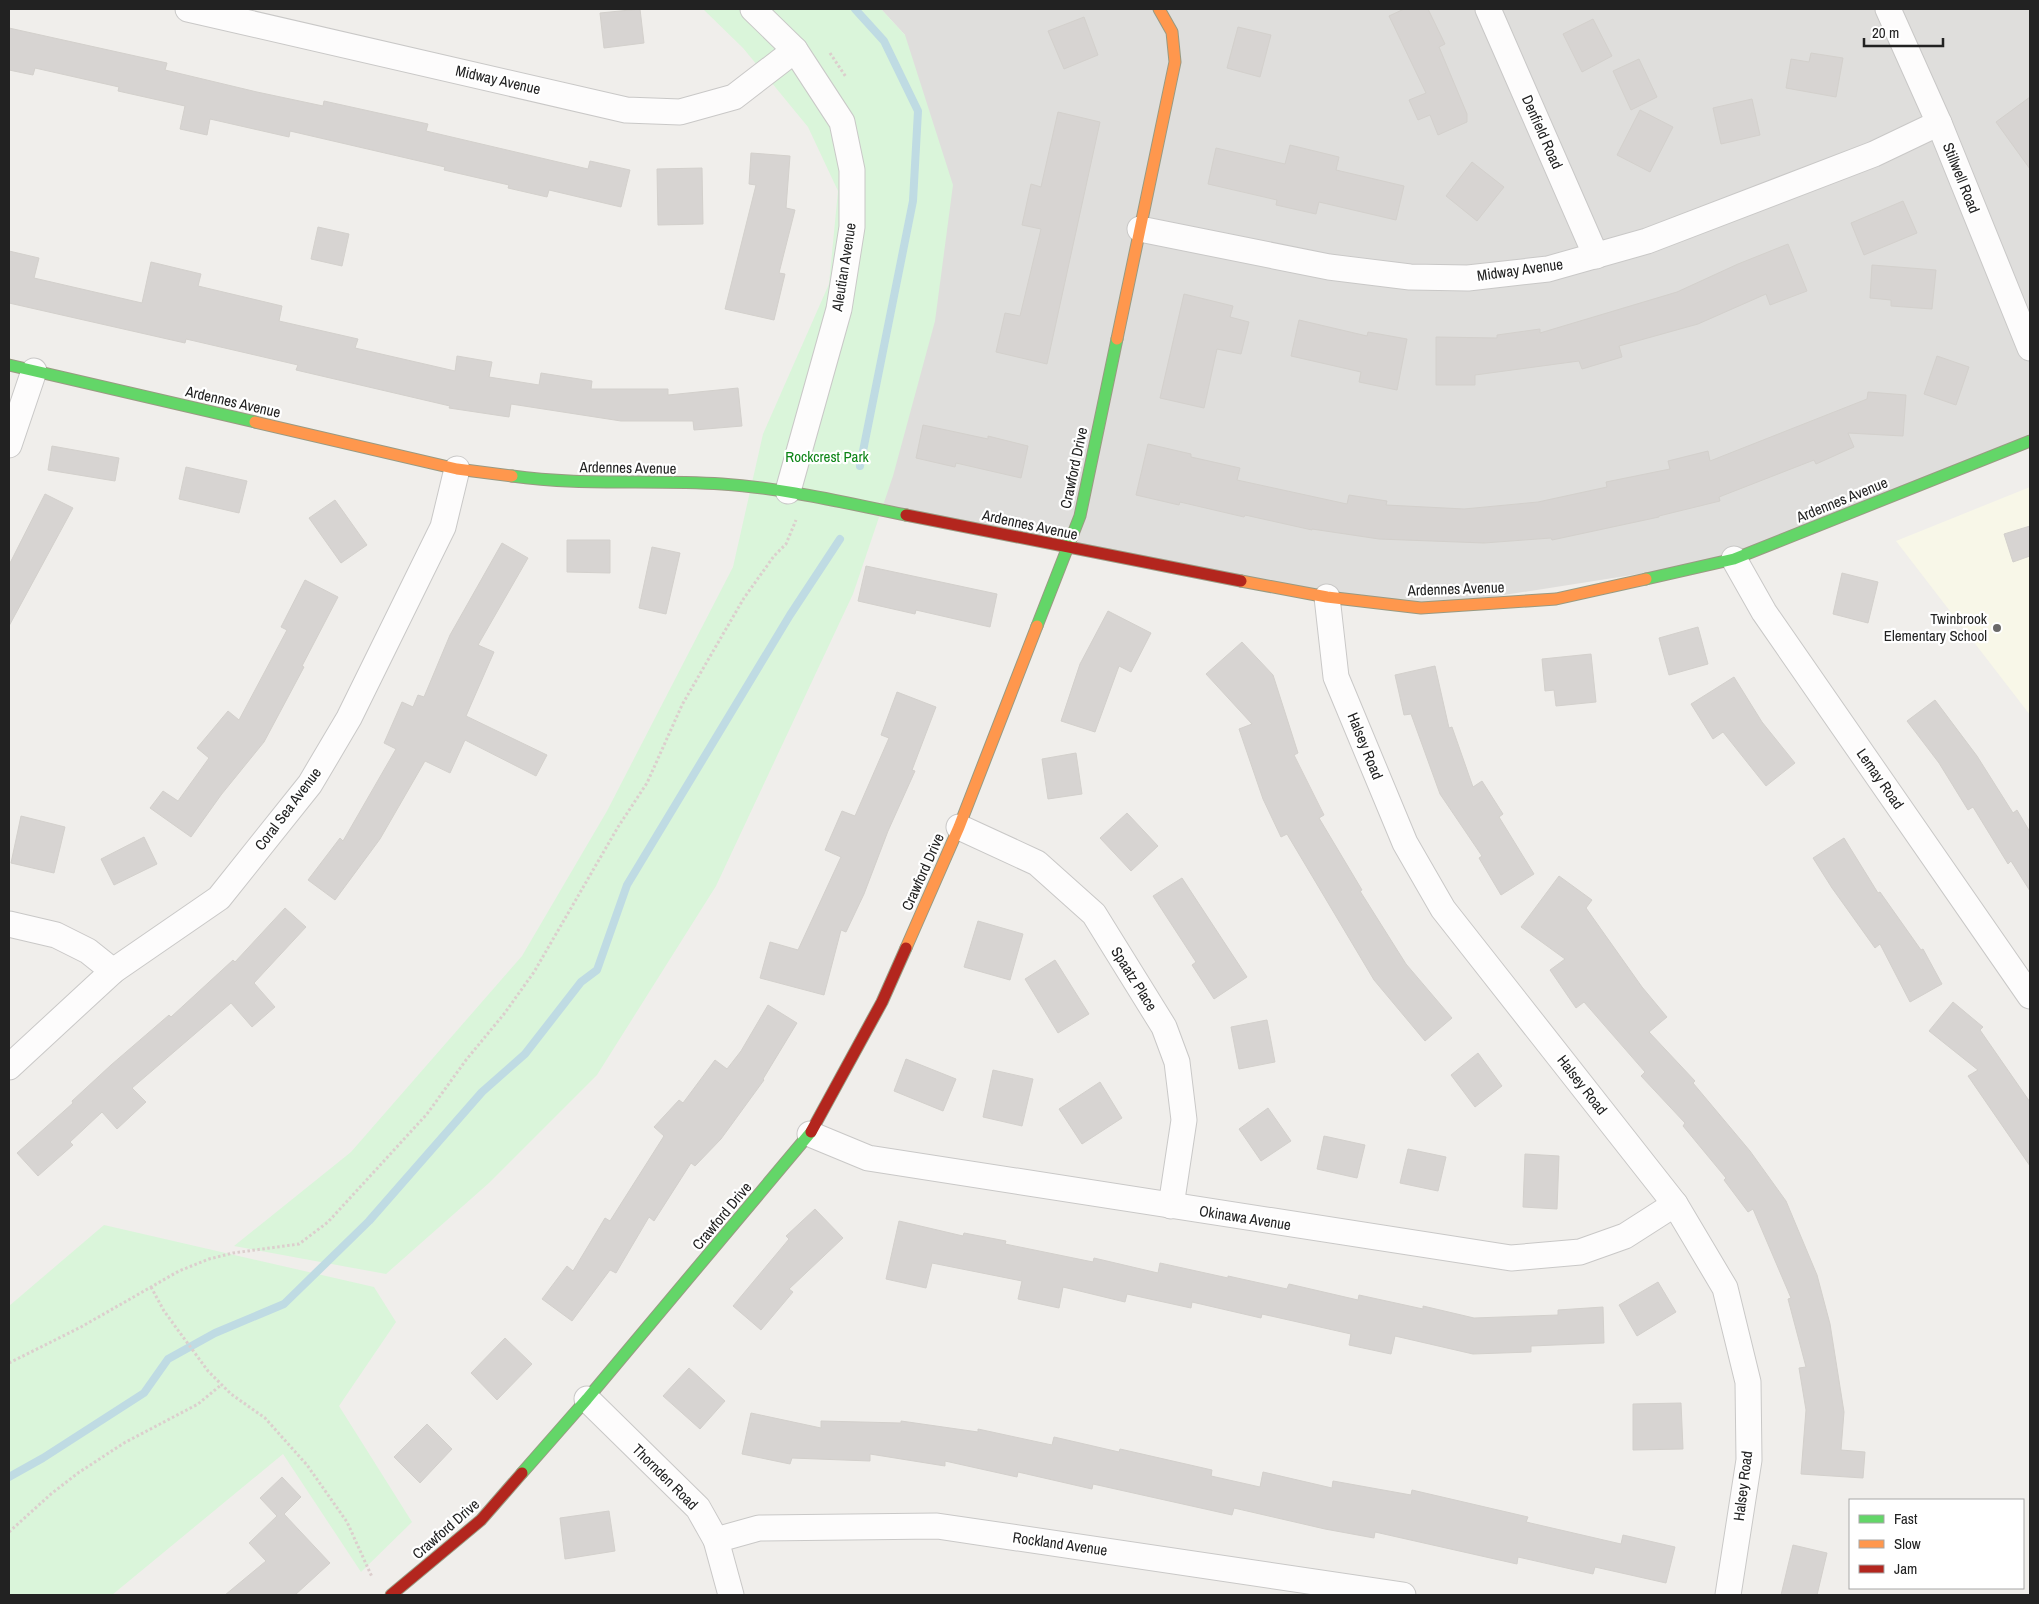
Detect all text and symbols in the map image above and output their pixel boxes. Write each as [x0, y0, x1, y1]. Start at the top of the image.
scale bar [1864, 15, 1943, 47]
text: 20 m [1872, 22, 1899, 43]
street label: Midway Avenue [454, 60, 543, 100]
street label: Denfield Road [1517, 92, 1568, 172]
street label: Stillwell Road [1938, 139, 1985, 216]
street label: Aleutian Avenue [826, 221, 861, 314]
street label: Midway Avenue [1476, 253, 1564, 286]
street label: Ardennes Avenue [183, 380, 283, 423]
street label: Crawford Drive [1055, 425, 1092, 511]
park label: Rockcrest Park [785, 446, 870, 467]
street label: Ardennes Avenue [578, 456, 677, 479]
street label: Ardennes Avenue [1792, 472, 1891, 528]
street label: Ardennes Avenue [980, 504, 1080, 545]
street label: Ardennes Avenue [1406, 576, 1505, 601]
place label: Twinbrook Elementary School [1884, 608, 1988, 646]
marker: Twinbrook Elementary School [1991, 622, 2003, 634]
street label: Halsey Road [1343, 709, 1388, 782]
street label: Lemay Road [1852, 744, 1909, 813]
street label: Coral Sea Avenue [249, 763, 326, 855]
street label: Crawford Drive [896, 830, 949, 914]
street label: Spaatz Place [1106, 942, 1163, 1015]
street label: Halsey Road [1552, 1050, 1612, 1119]
street label: Crawford Drive [687, 1177, 756, 1254]
street label: Okinawa Avenue [1198, 1200, 1293, 1235]
street label: Thornden Road [628, 1439, 703, 1514]
street label: Halsey Road [1728, 1450, 1757, 1522]
street label: Crawford Drive [408, 1493, 484, 1564]
legend [1849, 1499, 2024, 1589]
text: Fast [1894, 1508, 1918, 1529]
street label: Rockland Avenue [1011, 1526, 1109, 1561]
text: Slow [1894, 1533, 1921, 1554]
text: Jam [1894, 1558, 1917, 1579]

